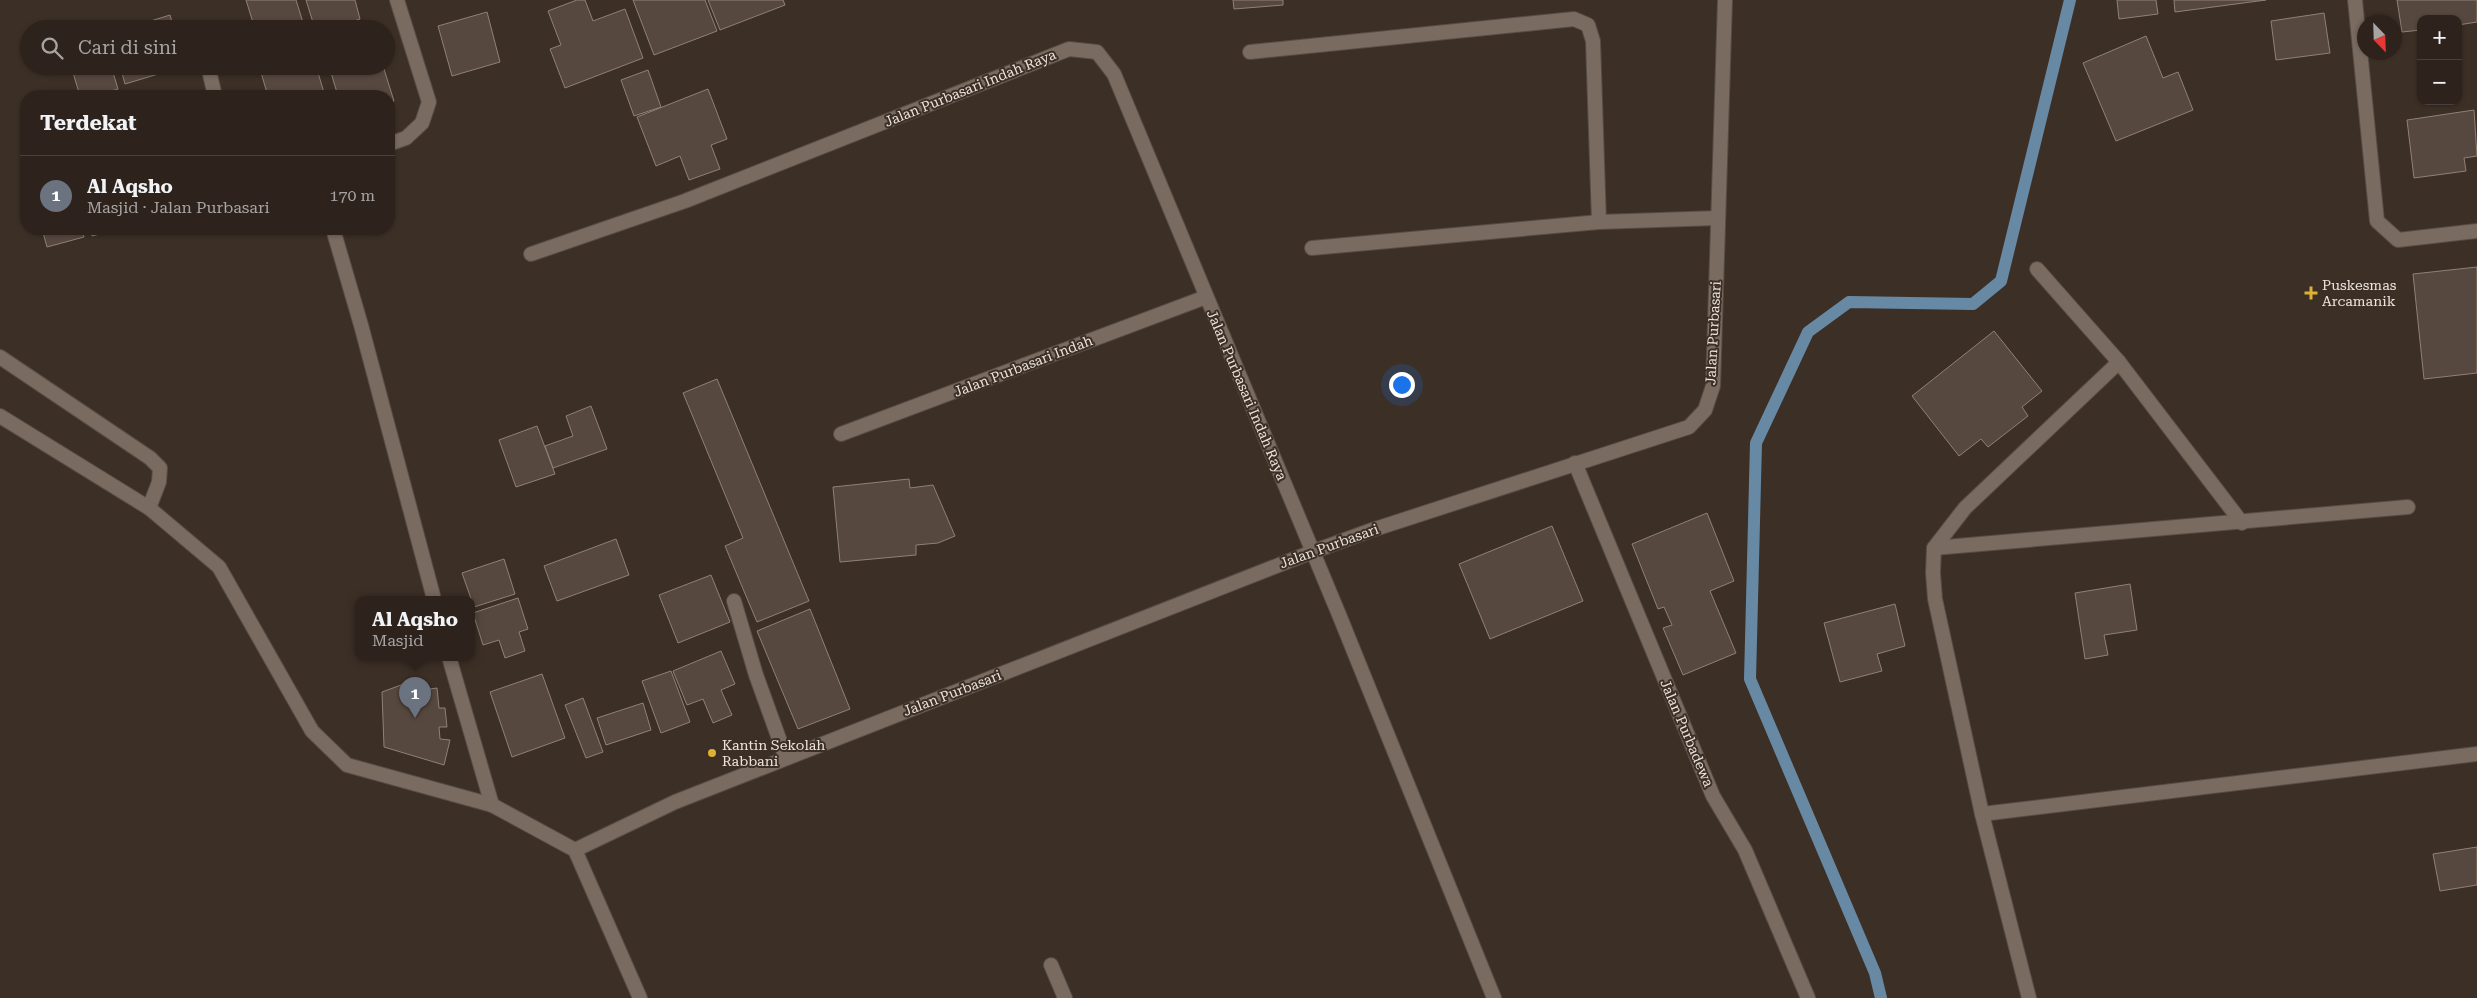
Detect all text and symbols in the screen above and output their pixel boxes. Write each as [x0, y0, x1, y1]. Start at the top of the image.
north arrow [2357, 15, 2402, 60]
map controls [2417, 15, 2462, 105]
button: + [2417, 15, 2462, 60]
search box [20, 20, 395, 75]
icon: search [38, 34, 66, 62]
text: Cari di sini [78, 36, 177, 59]
street label: Jalan Purbasari Indah Raya [882, 46, 1058, 130]
button: − [2417, 60, 2462, 105]
text: Terdekat [40, 111, 137, 135]
text: Al Aqsho [87, 175, 173, 198]
text: 1 [52, 186, 60, 205]
text: 170 m [329, 186, 375, 205]
text: Masjid · Jalan Purbasari [87, 198, 270, 217]
place label: Puskesmas Arcamanik [2322, 277, 2397, 309]
street label: Jalan Purbasari [1702, 280, 1724, 385]
marker: Puskesmas Arcamanik [2304, 286, 2318, 300]
street label: Jalan Purbasari Indah Raya [1204, 307, 1290, 483]
street label: Jalan Purbasari Indah [951, 332, 1095, 400]
your location [1389, 372, 1415, 398]
street label: Jalan Purbasari [1277, 520, 1381, 571]
popup [355, 596, 475, 661]
text: Al Aqsho [372, 608, 458, 631]
text: Masjid [372, 631, 424, 650]
street label: Jalan Purbasari [900, 667, 1004, 719]
pin: 1 [399, 677, 431, 718]
street label: Jalan Purbadewa [1657, 677, 1717, 789]
place label: Kantin Sekolah Rabbani [722, 737, 825, 769]
marker: Kantin Sekolah Rabbani [706, 747, 718, 759]

